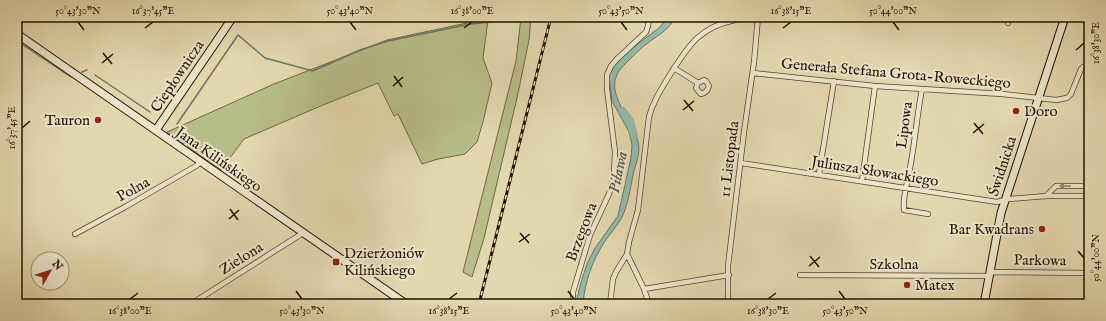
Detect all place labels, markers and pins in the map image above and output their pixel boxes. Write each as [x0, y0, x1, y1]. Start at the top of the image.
place label: Doro [1024, 102, 1058, 121]
marker: Doro [1011, 106, 1021, 116]
place label: Tauron [44, 111, 90, 130]
marker: Tauron [93, 115, 103, 125]
place label: Bar Kwadrans [949, 220, 1034, 239]
marker: Bar Kwadrans [1037, 224, 1047, 234]
place label: Dzierżoniów Kilińskiego [344, 244, 425, 280]
marker: Dzierżoniów Kilińskiego [331, 257, 341, 267]
place label: Matex [915, 276, 956, 295]
marker: Matex [902, 280, 912, 290]

